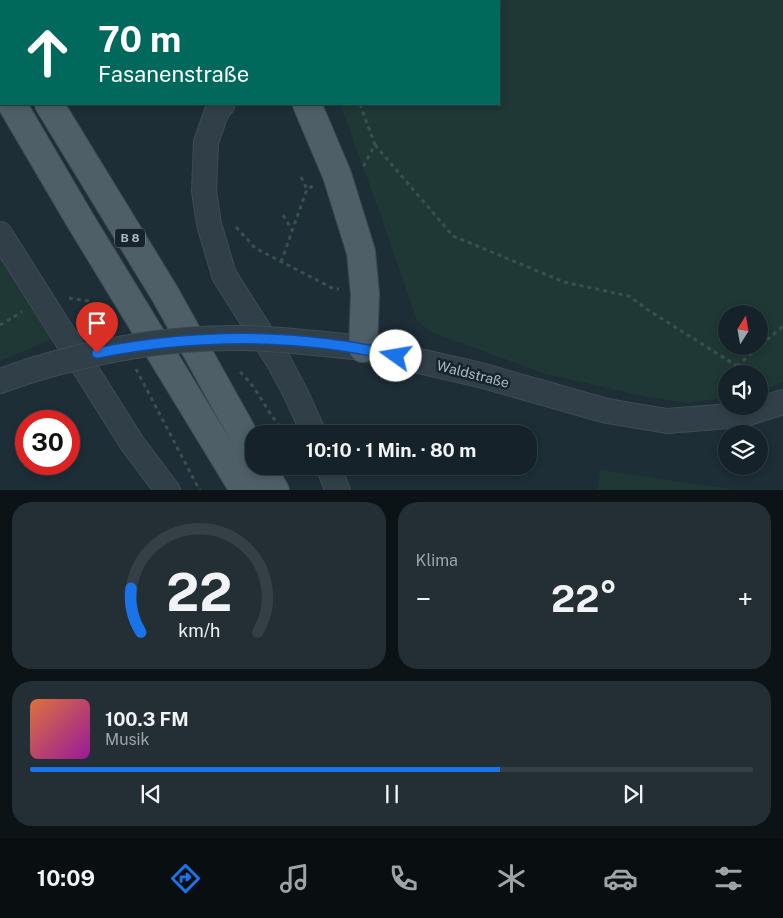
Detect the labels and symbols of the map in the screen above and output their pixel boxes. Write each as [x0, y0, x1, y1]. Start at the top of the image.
road number: B 8 [115, 228, 145, 248]
pin [76, 302, 118, 353]
north arrow [718, 305, 768, 355]
position arrow [369, 329, 421, 381]
street label: Waldstraße [435, 357, 511, 391]
speed limit sign: 30 [15, 410, 80, 475]

